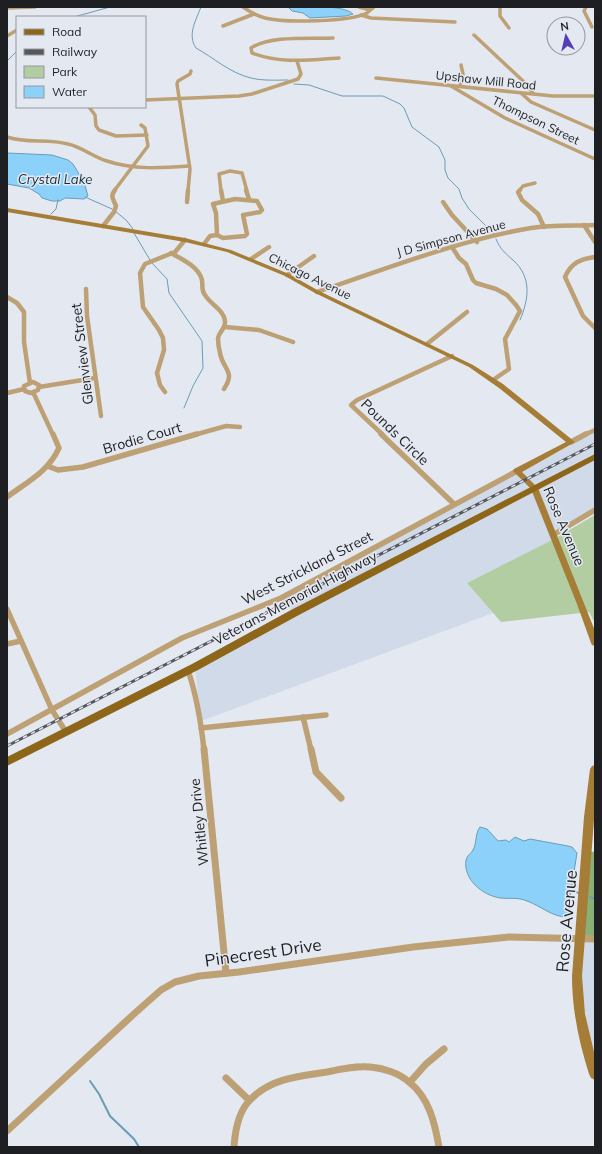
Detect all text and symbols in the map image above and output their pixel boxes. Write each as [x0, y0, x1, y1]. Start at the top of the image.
legend [16, 16, 146, 108]
north arrow [546, 16, 586, 56]
text: N [560, 19, 570, 34]
text: Road [52, 24, 81, 39]
text: Railway [52, 44, 98, 59]
text: Park [52, 64, 78, 79]
street label: Upshaw Mill Road [435, 67, 537, 93]
text: Water [52, 84, 88, 99]
street label: Thompson Street [490, 92, 582, 148]
water label: Crystal Lake [18, 171, 92, 187]
street label: J D Simpson Avenue [395, 216, 507, 260]
street label: Chicago Avenue [266, 249, 354, 303]
street label: Glenview Street [67, 302, 97, 406]
street label: Pounds Circle [357, 395, 433, 469]
street label: Brodie Court [101, 418, 184, 458]
street label: Rose Avenue [539, 484, 589, 568]
street label: West Strickland Street [238, 527, 376, 609]
street label: Veterans Memorial Highway [210, 547, 381, 649]
street label: Whitley Drive [185, 777, 213, 867]
street label: Rose Avenue [551, 869, 581, 973]
street label: Pinecrest Drive [203, 933, 323, 971]

